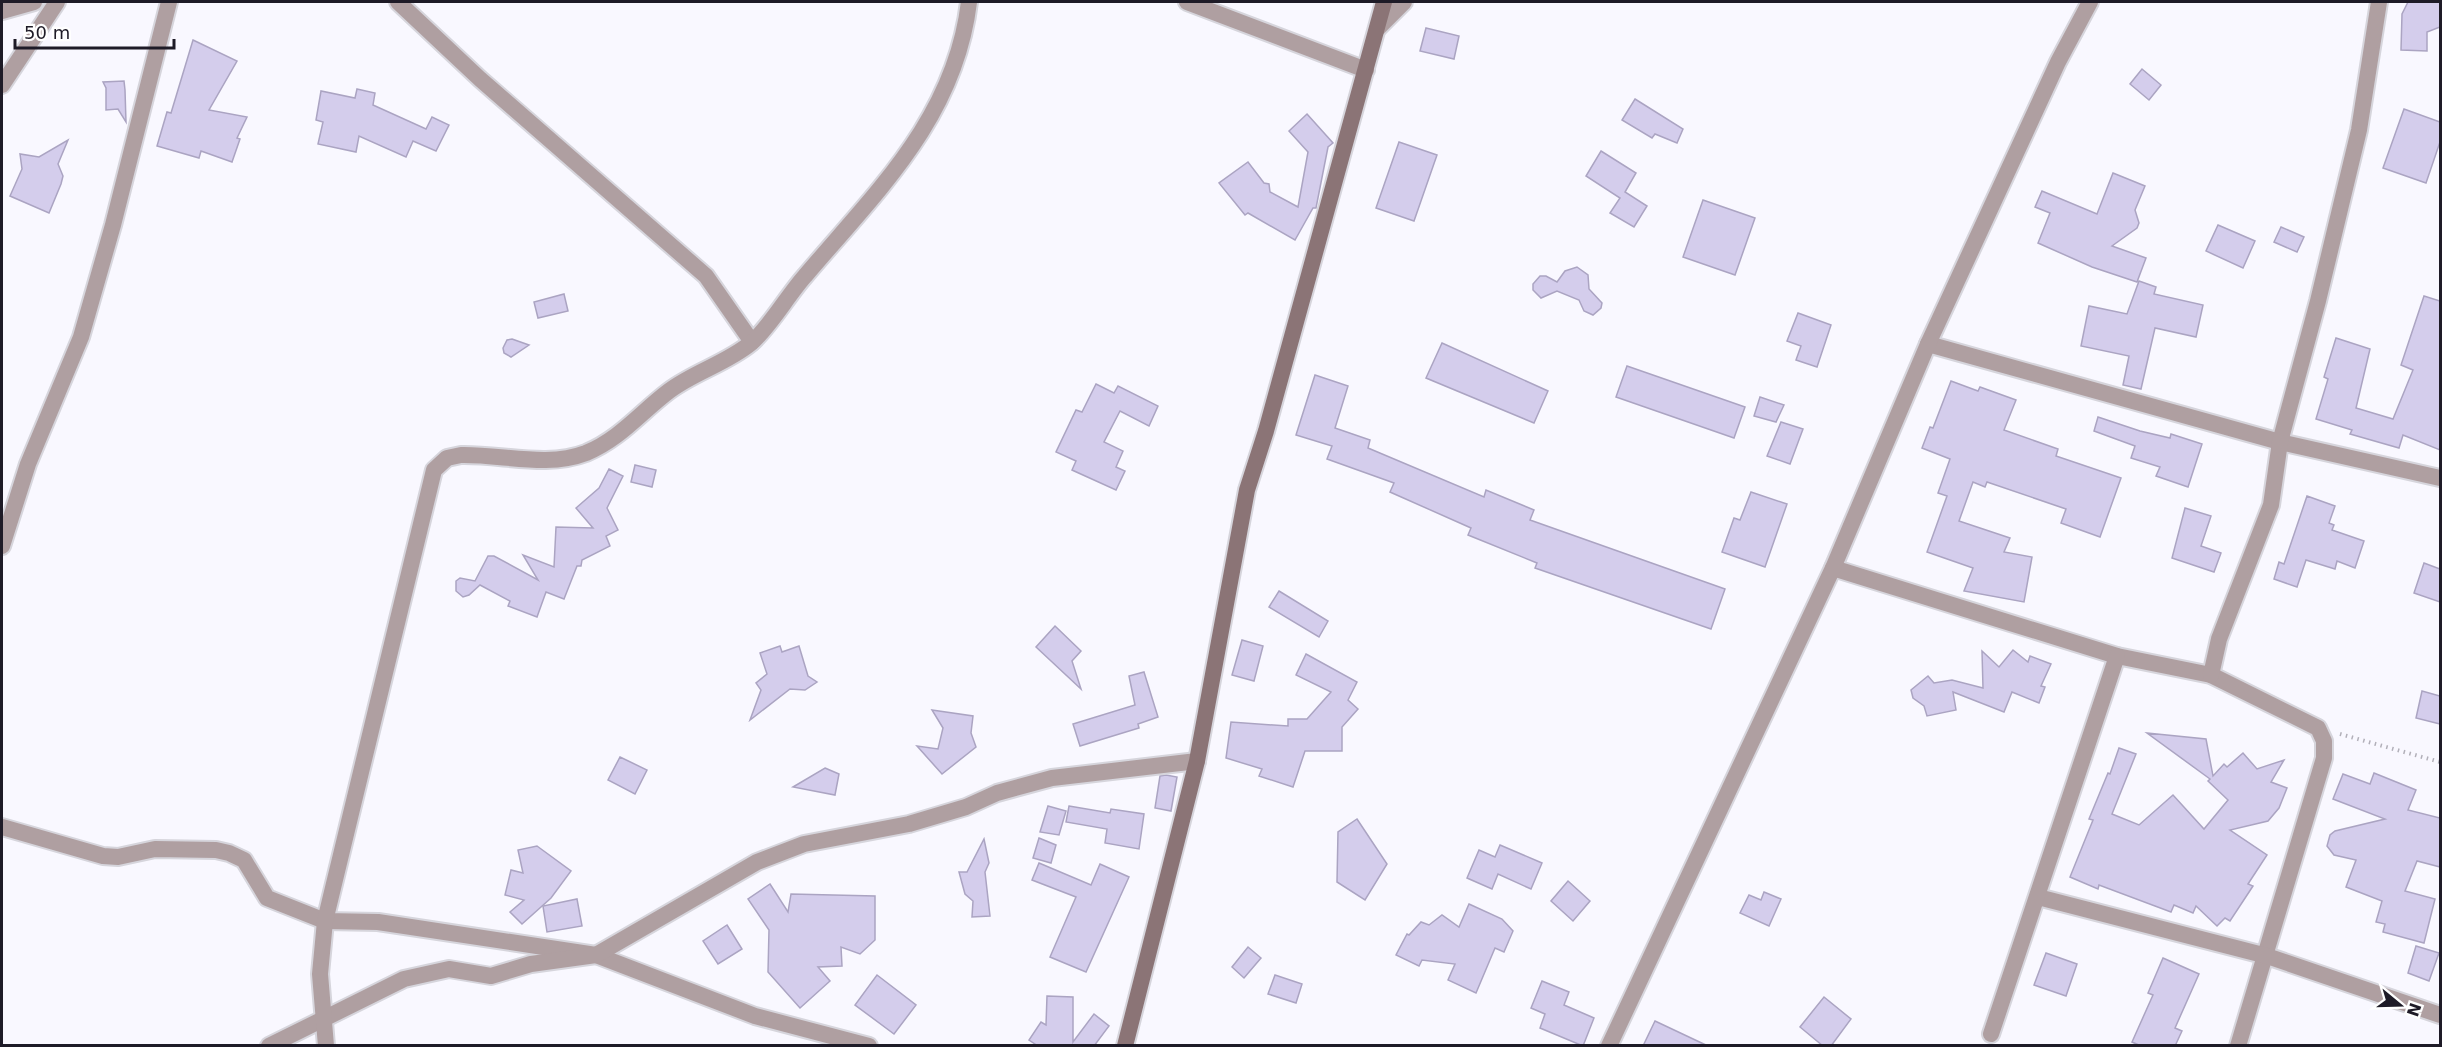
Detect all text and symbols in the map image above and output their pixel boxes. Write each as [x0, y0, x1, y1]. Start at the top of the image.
scale bar [15, 12, 174, 50]
text: 50 m [24, 22, 70, 43]
north arrow [2370, 975, 2430, 1035]
text: N [2403, 1000, 2425, 1019]

